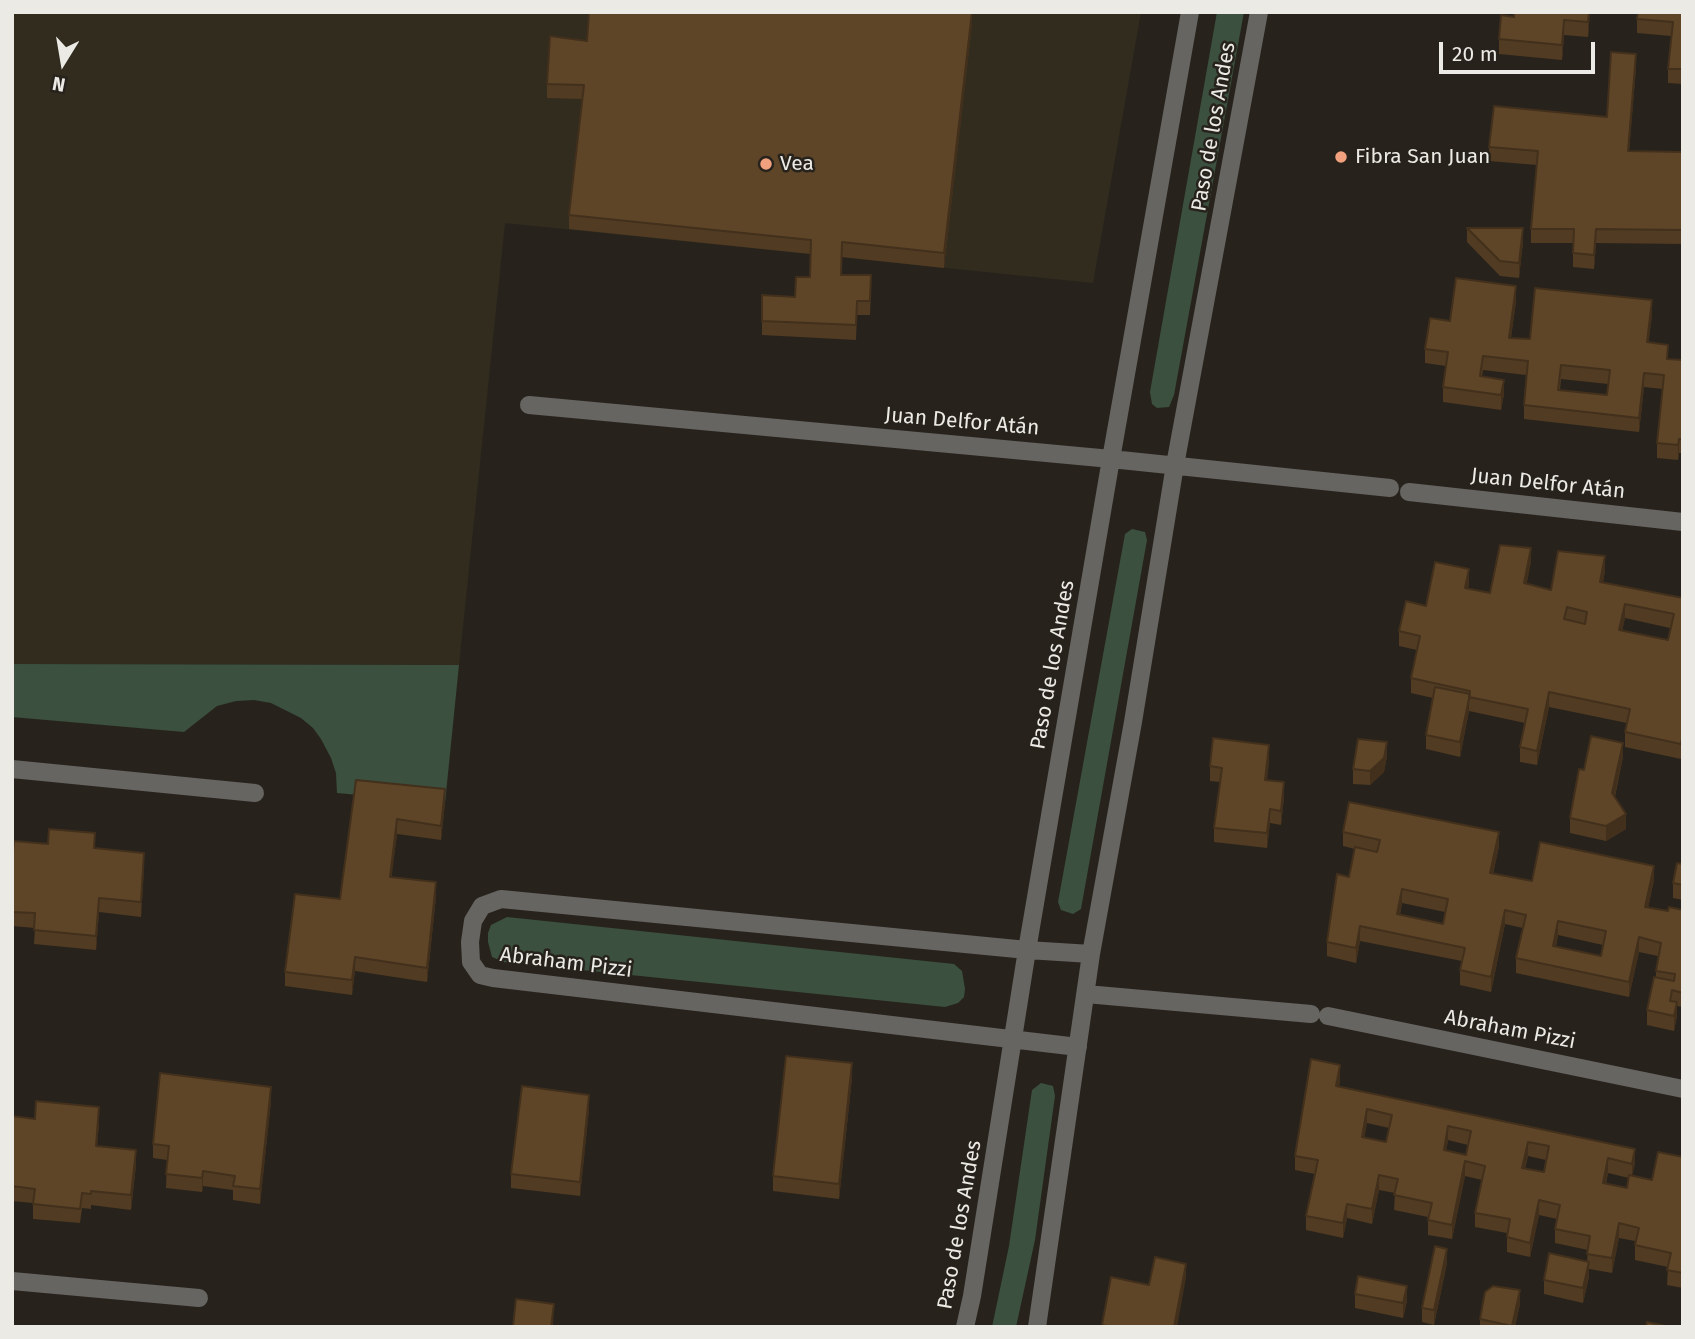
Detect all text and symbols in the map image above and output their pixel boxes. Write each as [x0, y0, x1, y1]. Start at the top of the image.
north arrow [28, 28, 98, 98]
scale bar [1443, 28, 1599, 72]
street label: Paso de los Andes [1187, 40, 1241, 214]
text: 20 m [1452, 41, 1498, 67]
text: N [51, 72, 67, 97]
place label: Fibra San Juan [1355, 144, 1490, 170]
marker: Fibra San Juan [1333, 149, 1349, 165]
place label: Vea [780, 151, 814, 177]
marker: Vea [758, 156, 774, 172]
street label: Juan Delfor Atán [884, 403, 1040, 441]
street label: Juan Delfor Atán [1470, 463, 1626, 505]
street label: Paso de los Andes [1026, 578, 1080, 752]
street label: Abraham Pizzi [498, 942, 634, 984]
street label: Abraham Pizzi [1442, 1005, 1578, 1055]
street label: Paso de los Andes [933, 1138, 987, 1312]

